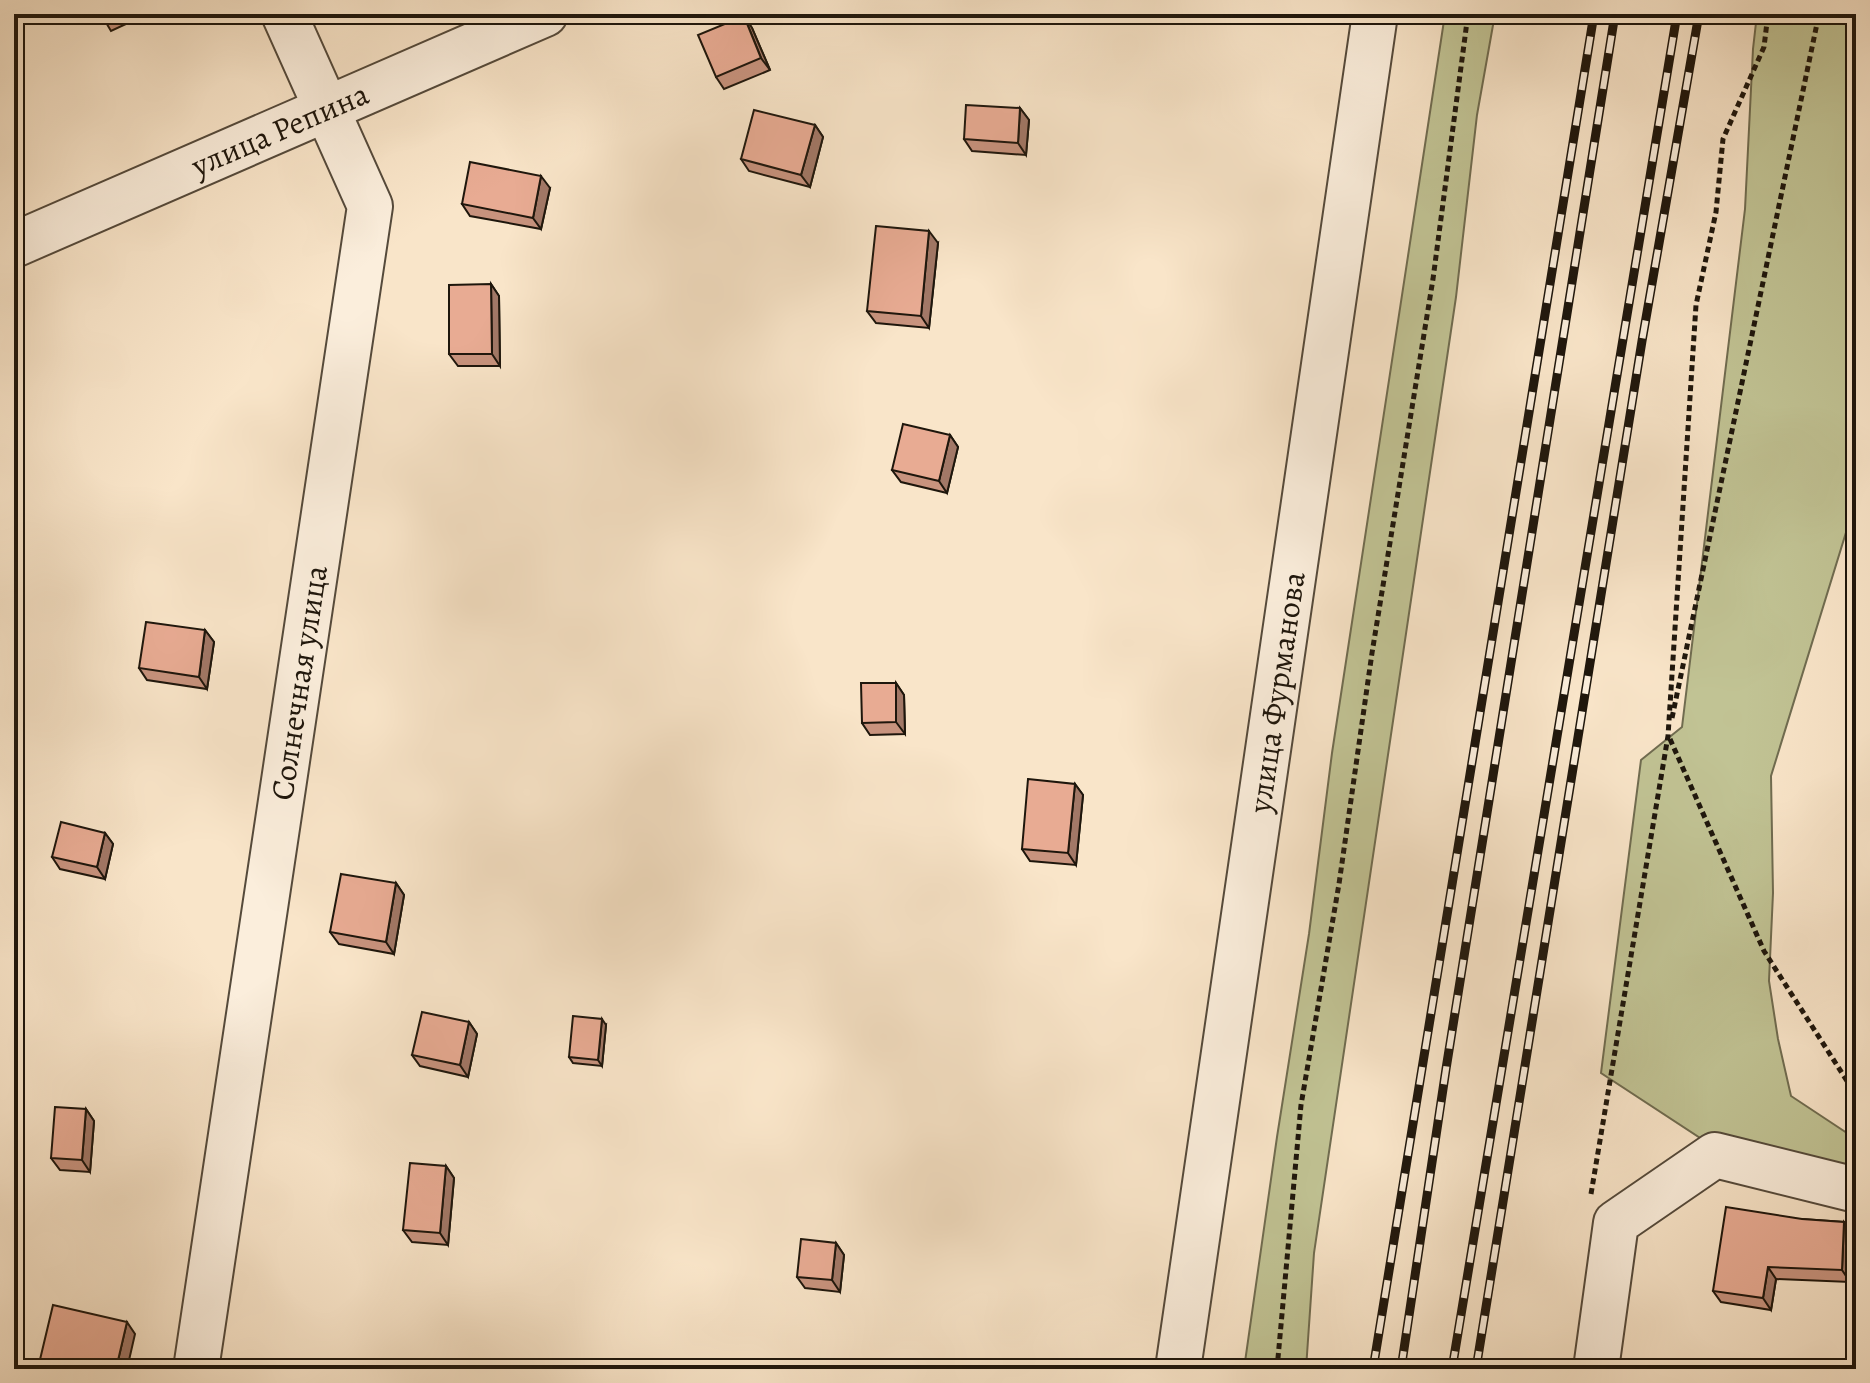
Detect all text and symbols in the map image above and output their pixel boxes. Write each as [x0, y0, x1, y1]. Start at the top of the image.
street label: улица Репина [183, 71, 376, 188]
street label: Солнечная улица [259, 562, 338, 803]
street label: улица Фурманова [1237, 568, 1316, 816]

